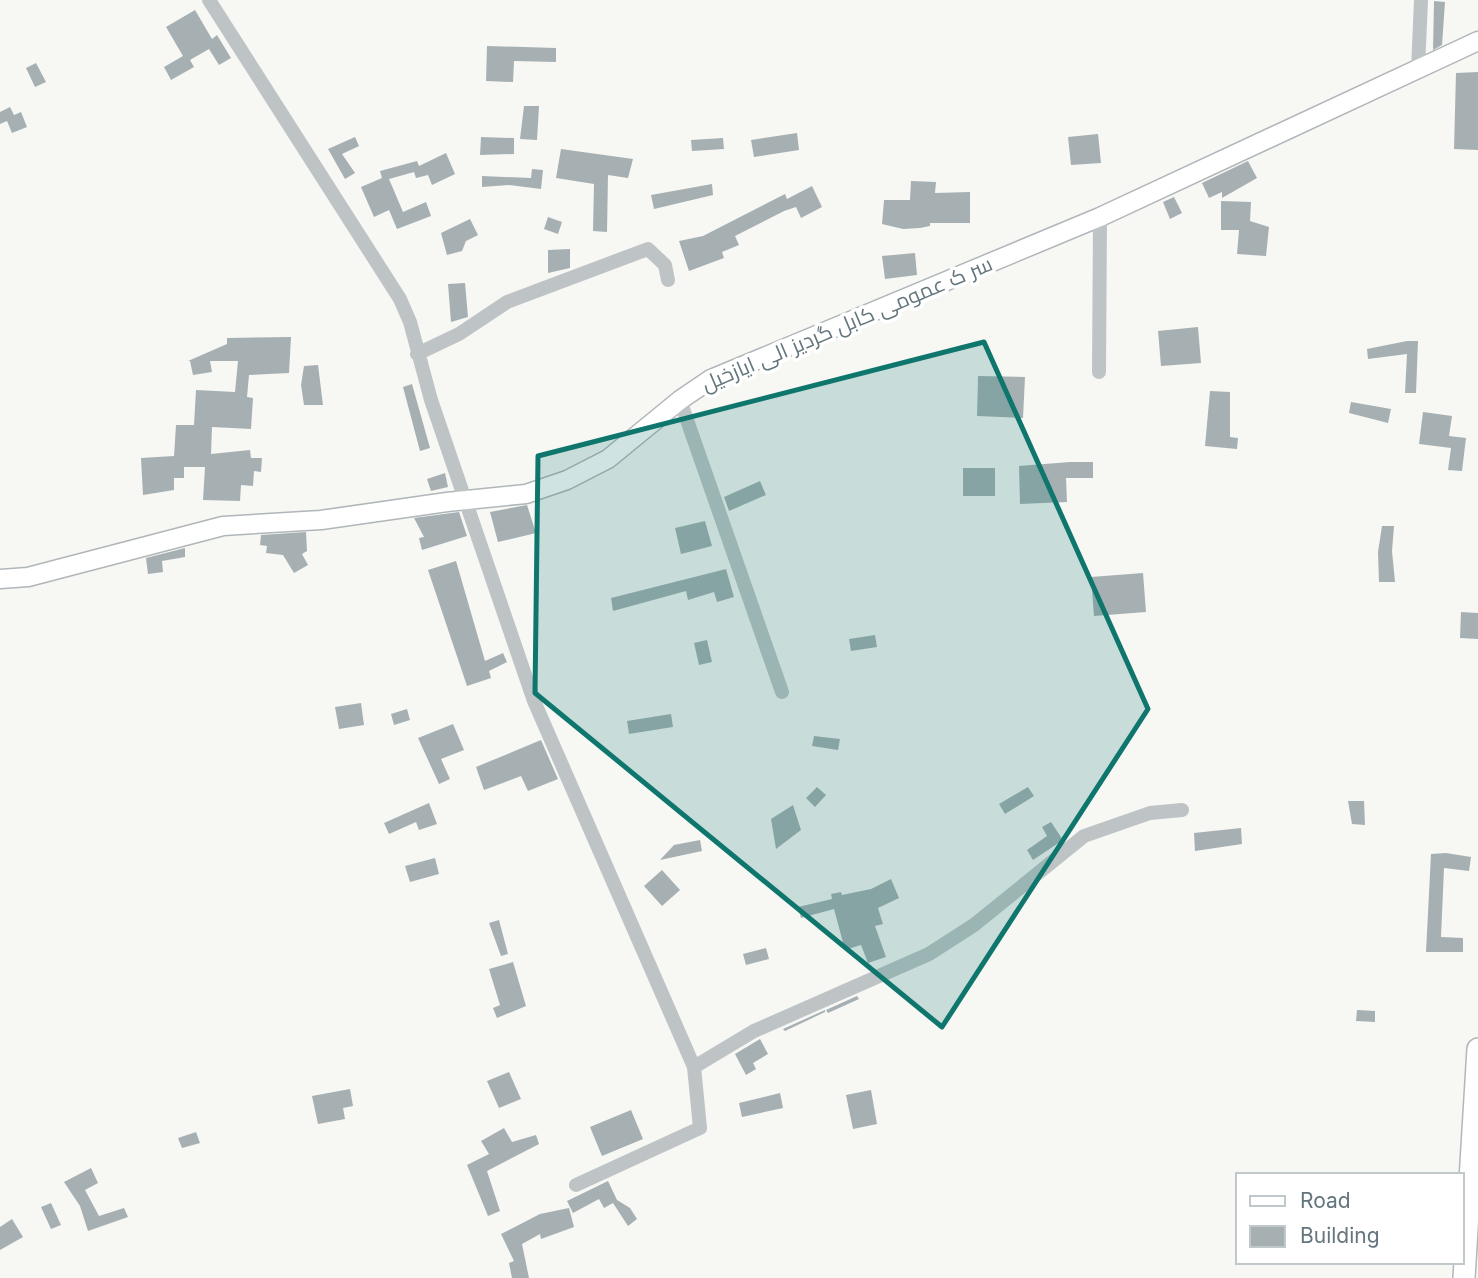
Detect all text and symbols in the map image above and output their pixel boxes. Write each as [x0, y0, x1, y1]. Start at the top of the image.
street label: سر ک عمومی کابل گردیز الی ایازخیل [698, 251, 996, 397]
legend [1236, 1173, 1464, 1264]
text: Road [1300, 1188, 1351, 1213]
text: Building [1300, 1223, 1380, 1248]

